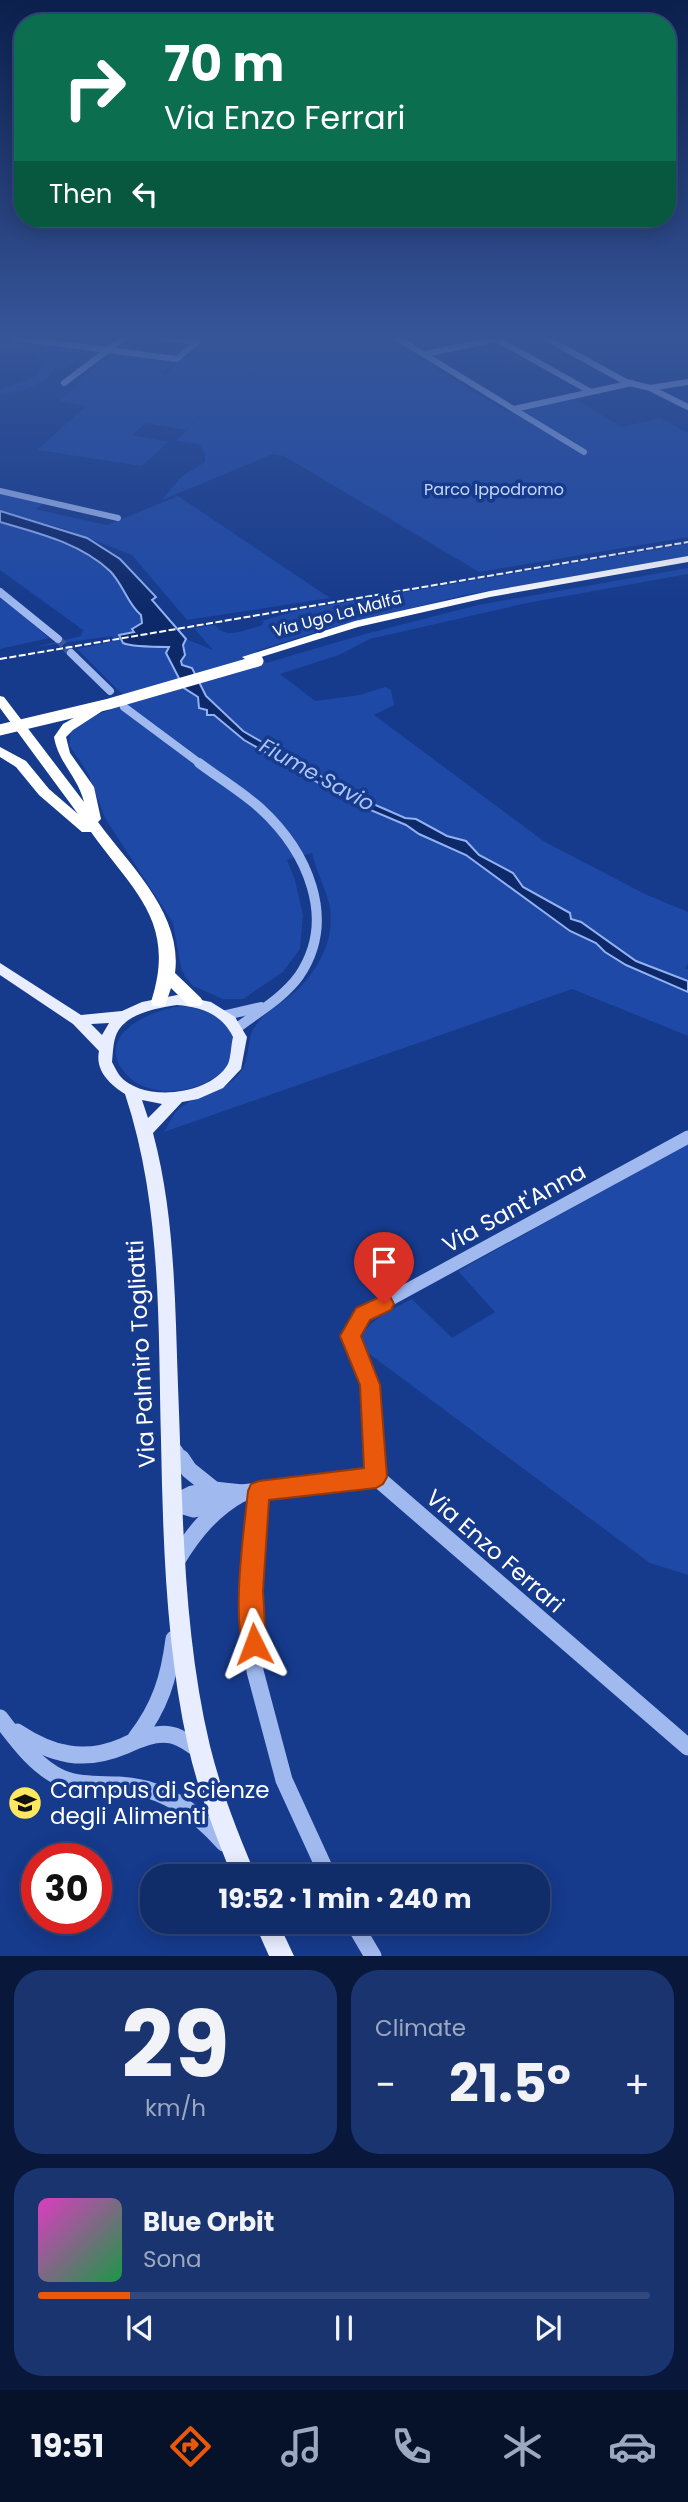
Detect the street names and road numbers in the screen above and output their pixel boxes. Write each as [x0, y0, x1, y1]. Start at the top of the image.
street label: Via Ugo La Malfa [270, 586, 404, 643]
street label: Via Sant'Anna [437, 1155, 591, 1261]
street label: Via Palmiro Togliatti [119, 1239, 163, 1469]
street label: Via Enzo Ferrari [419, 1482, 571, 1620]

